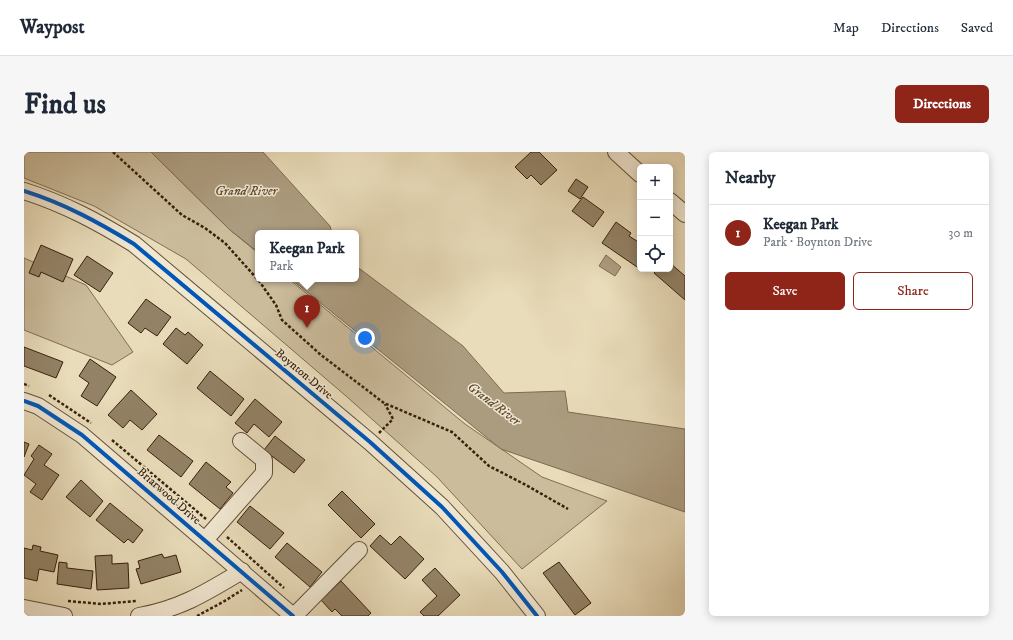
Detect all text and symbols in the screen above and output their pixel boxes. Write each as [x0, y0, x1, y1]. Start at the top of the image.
text: Waypost [20, 16, 84, 39]
text: Map [833, 19, 859, 37]
text: Directions [881, 19, 939, 37]
text: Saved [961, 19, 993, 37]
button: Directions [895, 85, 989, 123]
text: Find us [24, 87, 106, 122]
map controls [637, 164, 673, 272]
button: + [637, 164, 673, 200]
text: Nearby [725, 167, 775, 189]
water label: Grand River [215, 183, 278, 199]
button: − [637, 200, 673, 236]
text: Keegan Park [763, 215, 839, 234]
text: 1 [736, 225, 740, 241]
text: 30 m [949, 225, 973, 241]
popup [255, 230, 359, 282]
text: Park · Boynton Drive [763, 234, 872, 250]
button: locate [637, 236, 673, 272]
text: Keegan Park [269, 239, 345, 258]
text: Park [269, 258, 294, 274]
button: Save [725, 272, 845, 310]
button: Share [853, 272, 973, 310]
pin: 1 [294, 295, 320, 328]
your location [355, 328, 375, 348]
street label: Boynton Drive [272, 346, 336, 402]
water label: Grand River [464, 379, 525, 430]
street label: Briarwood Drive [134, 464, 204, 528]

